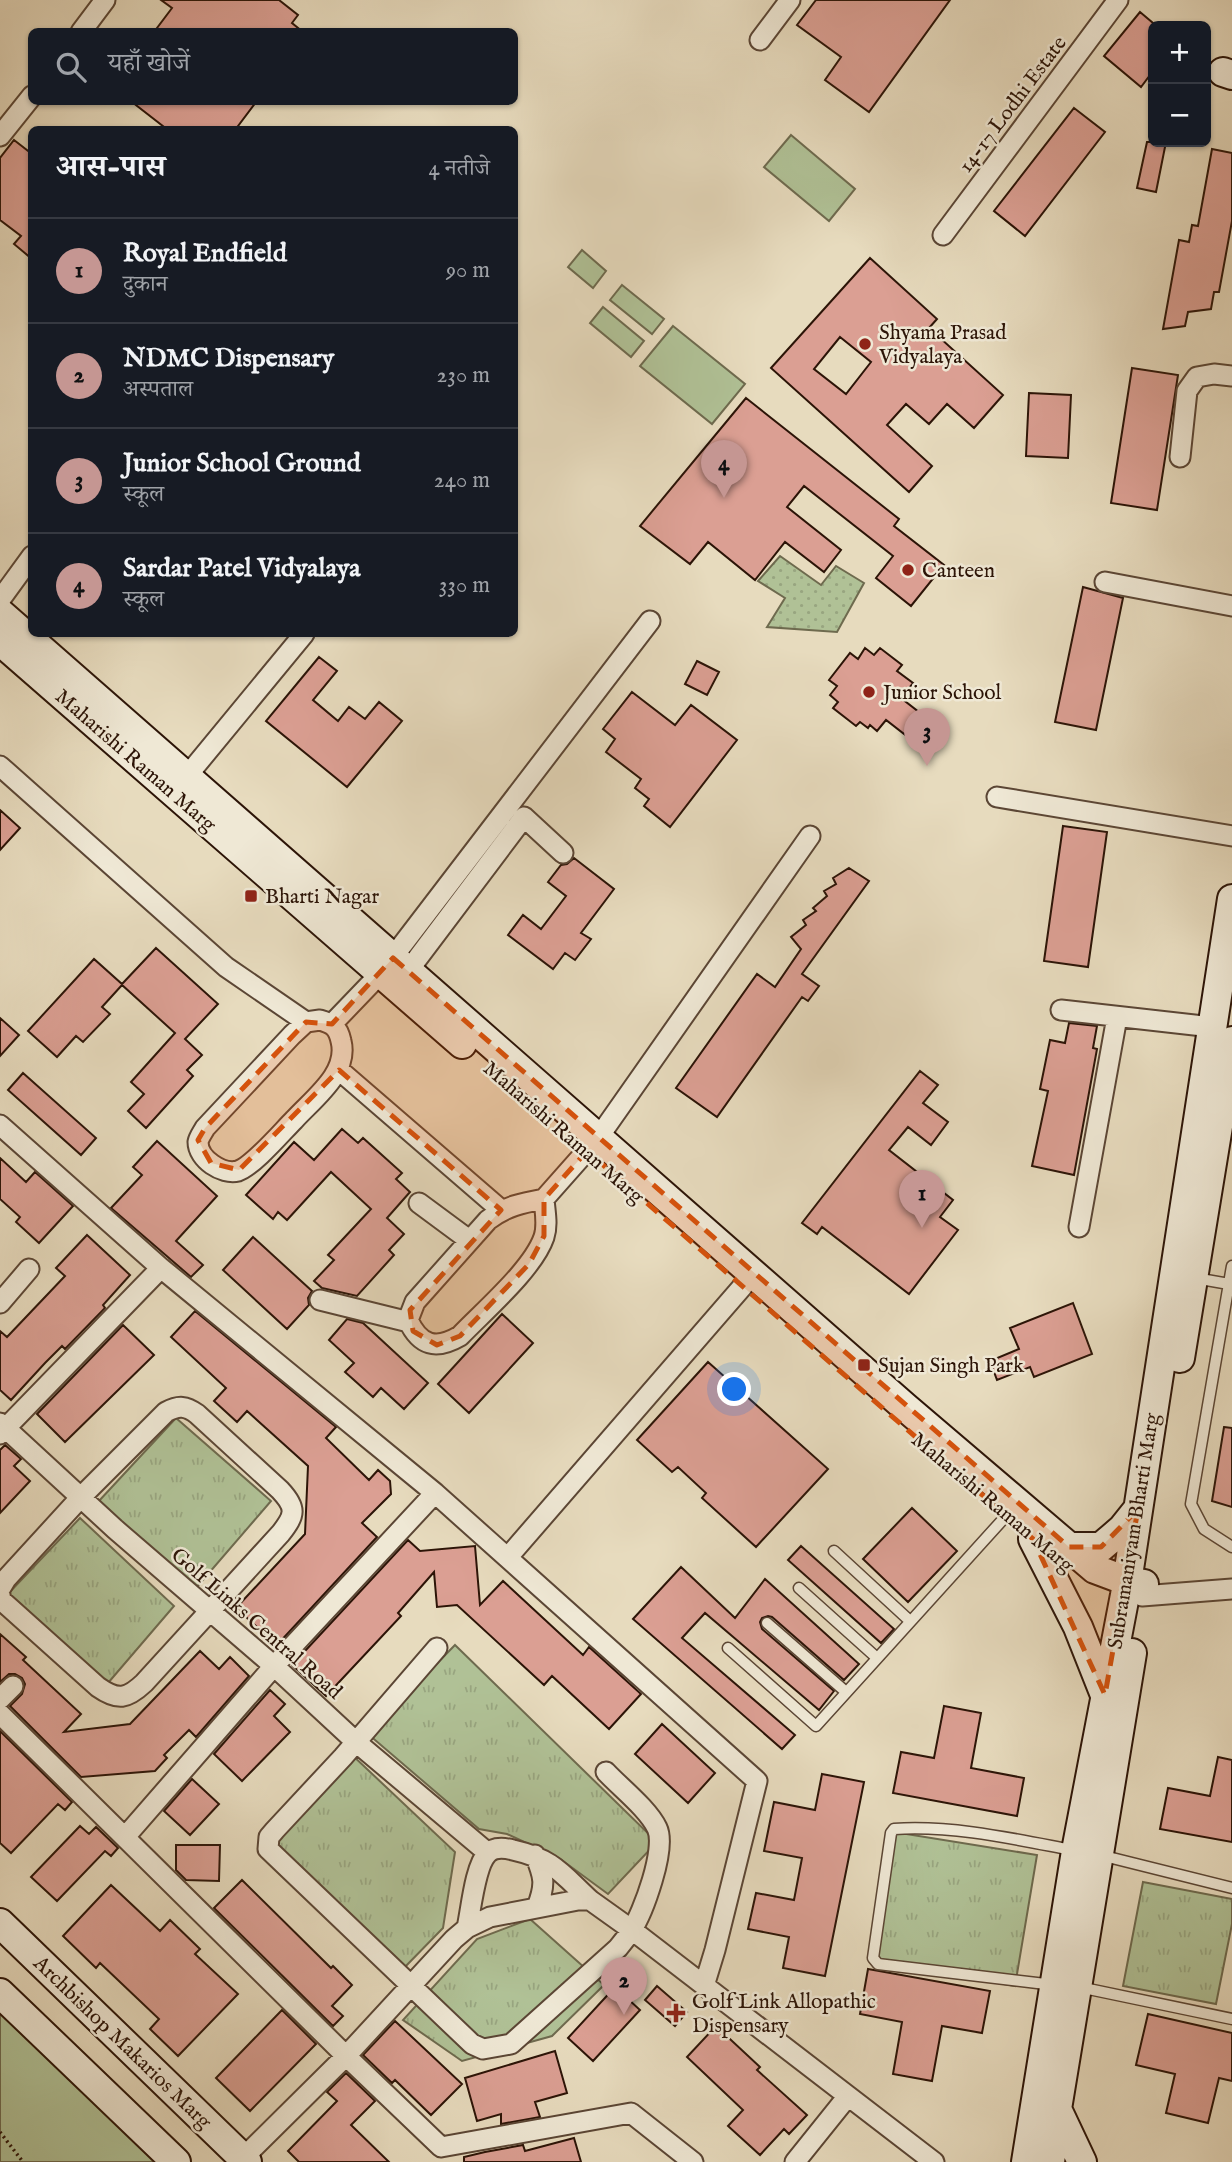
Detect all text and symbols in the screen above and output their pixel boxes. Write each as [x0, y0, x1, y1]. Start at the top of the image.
map controls [1148, 21, 1211, 147]
button: + [1148, 21, 1211, 84]
search box [28, 28, 518, 105]
street label: 14-17 Lodhi Estate [953, 31, 1074, 179]
text: यहाँ खोजें [108, 47, 190, 80]
icon: search [52, 48, 90, 86]
button: − [1148, 84, 1211, 147]
text: आस-पास [56, 149, 165, 187]
text: 4 नतीजे [428, 154, 490, 183]
text: Royal Endfield [123, 237, 287, 270]
text: 1 [75, 256, 83, 285]
text: 90 m [446, 256, 490, 285]
text: दुकान [123, 270, 167, 299]
place label: Shyama Prasad Vidyalaya [878, 320, 1007, 371]
marker: Shyama Prasad Vidyalaya [857, 336, 873, 352]
text: NDMC Dispensary [123, 342, 334, 375]
text: 2 [74, 361, 84, 390]
text: 230 m [437, 361, 490, 390]
text: अस्पताल [123, 375, 193, 404]
pin: 4 [701, 440, 747, 498]
text: Junior School Ground [123, 447, 361, 480]
text: 3 [75, 466, 83, 495]
text: 240 m [434, 466, 490, 495]
text: स्कूल [123, 480, 164, 509]
text: Sardar Patel Vidyalaya [123, 552, 361, 585]
place label: Canteen [922, 558, 995, 585]
marker: Canteen [900, 562, 916, 578]
text: 4 [73, 571, 85, 600]
text: 330 m [439, 571, 490, 600]
text: स्कूल [123, 585, 164, 614]
place label: Junior School [881, 680, 1002, 707]
street label: Maharishi Raman Marg [49, 684, 222, 839]
marker: Junior School [861, 684, 877, 700]
pin: 3 [904, 708, 950, 766]
place label: Bharti Nagar [265, 884, 379, 911]
marker: Bharti Nagar [243, 888, 259, 904]
street label: Maharishi Raman Marg [477, 1056, 650, 1211]
pin: 1 [899, 1170, 945, 1228]
place label: Sujan Singh Park [878, 1353, 1025, 1380]
marker: Sujan Singh Park [856, 1357, 872, 1373]
your location [717, 1372, 751, 1406]
street label: Subramaniyam Bharti Marg [1102, 1411, 1167, 1651]
street label: Maharishi Raman Marg [905, 1427, 1080, 1580]
street label: Golf Links Central Road [165, 1542, 348, 1706]
street label: Archbishop Makarios Marg [26, 1950, 217, 2136]
pin: 2 [601, 1957, 647, 2015]
place label: Golf Link Allopathic Dispensary [692, 1989, 876, 2040]
marker: Golf Link Allopathic Dispensary [666, 2003, 686, 2023]

